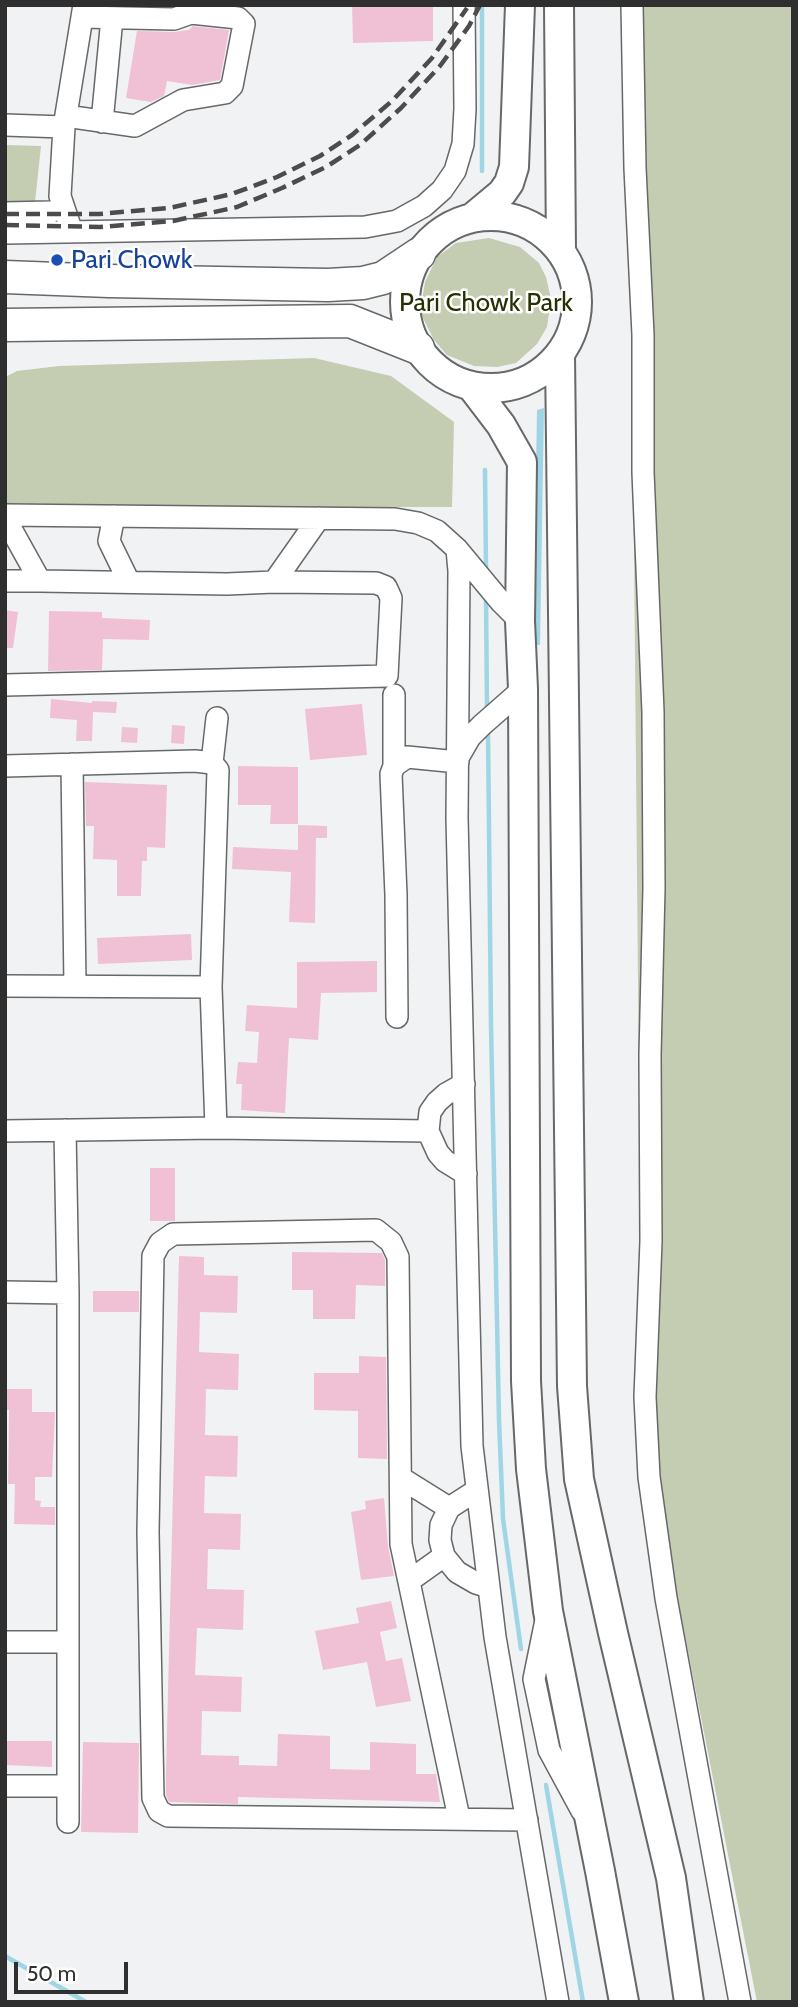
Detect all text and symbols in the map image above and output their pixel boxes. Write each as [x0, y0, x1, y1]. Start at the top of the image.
place label: Pari Chowk [71, 244, 192, 276]
marker: Pari Chowk [49, 252, 65, 268]
park label: Pari Chowk Park [399, 287, 573, 319]
scale bar [18, 1948, 131, 1992]
text: 50 m [27, 1961, 76, 1986]

